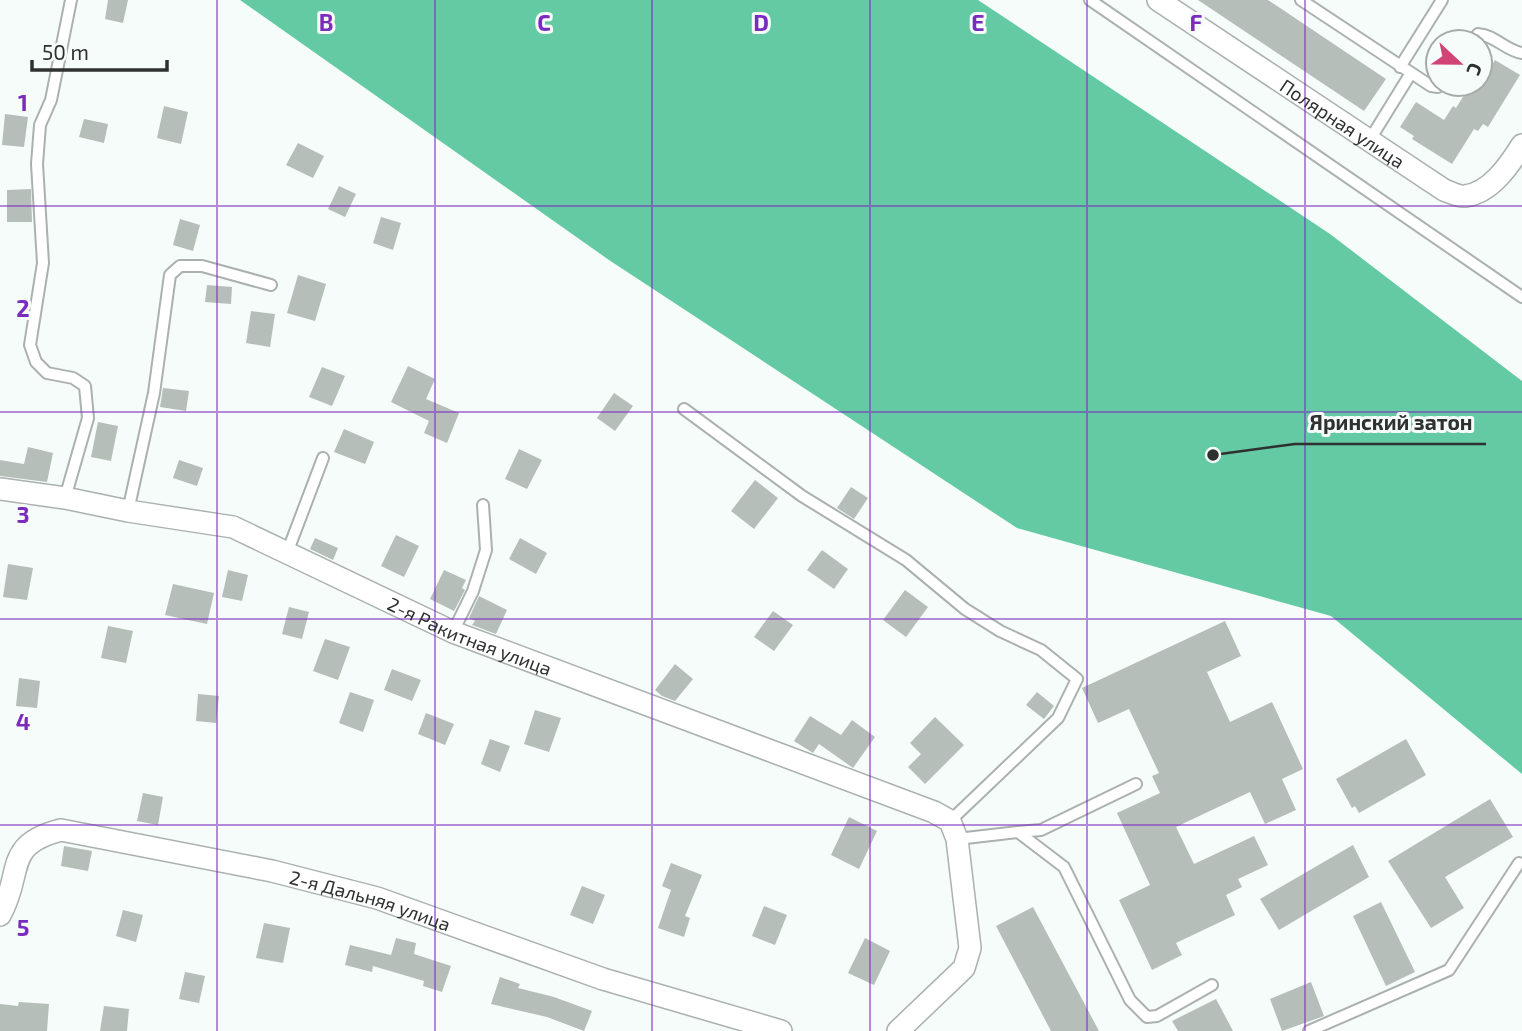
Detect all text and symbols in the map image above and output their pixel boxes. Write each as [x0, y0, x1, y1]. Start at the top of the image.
text: B [319, 8, 333, 36]
text: C [537, 8, 551, 36]
text: D [753, 8, 769, 36]
text: E [971, 8, 985, 36]
text: F [1190, 8, 1203, 36]
scale bar [32, 28, 166, 72]
north arrow [1424, 28, 1494, 98]
text: 50 m [42, 39, 89, 64]
text: С [1462, 60, 1488, 79]
street label: Полярная улица [1276, 73, 1410, 172]
text: 1 [18, 88, 28, 116]
text: 2 [16, 294, 30, 322]
callout: Яринский затон [1295, 402, 1486, 444]
text: Яринский затон [1309, 409, 1473, 434]
text: 3 [16, 500, 30, 528]
street label: 2-я Ракитная улица [384, 591, 555, 679]
text: 4 [16, 707, 30, 735]
street label: 2-я Дальняя улица [287, 865, 454, 935]
text: 5 [17, 913, 29, 941]

